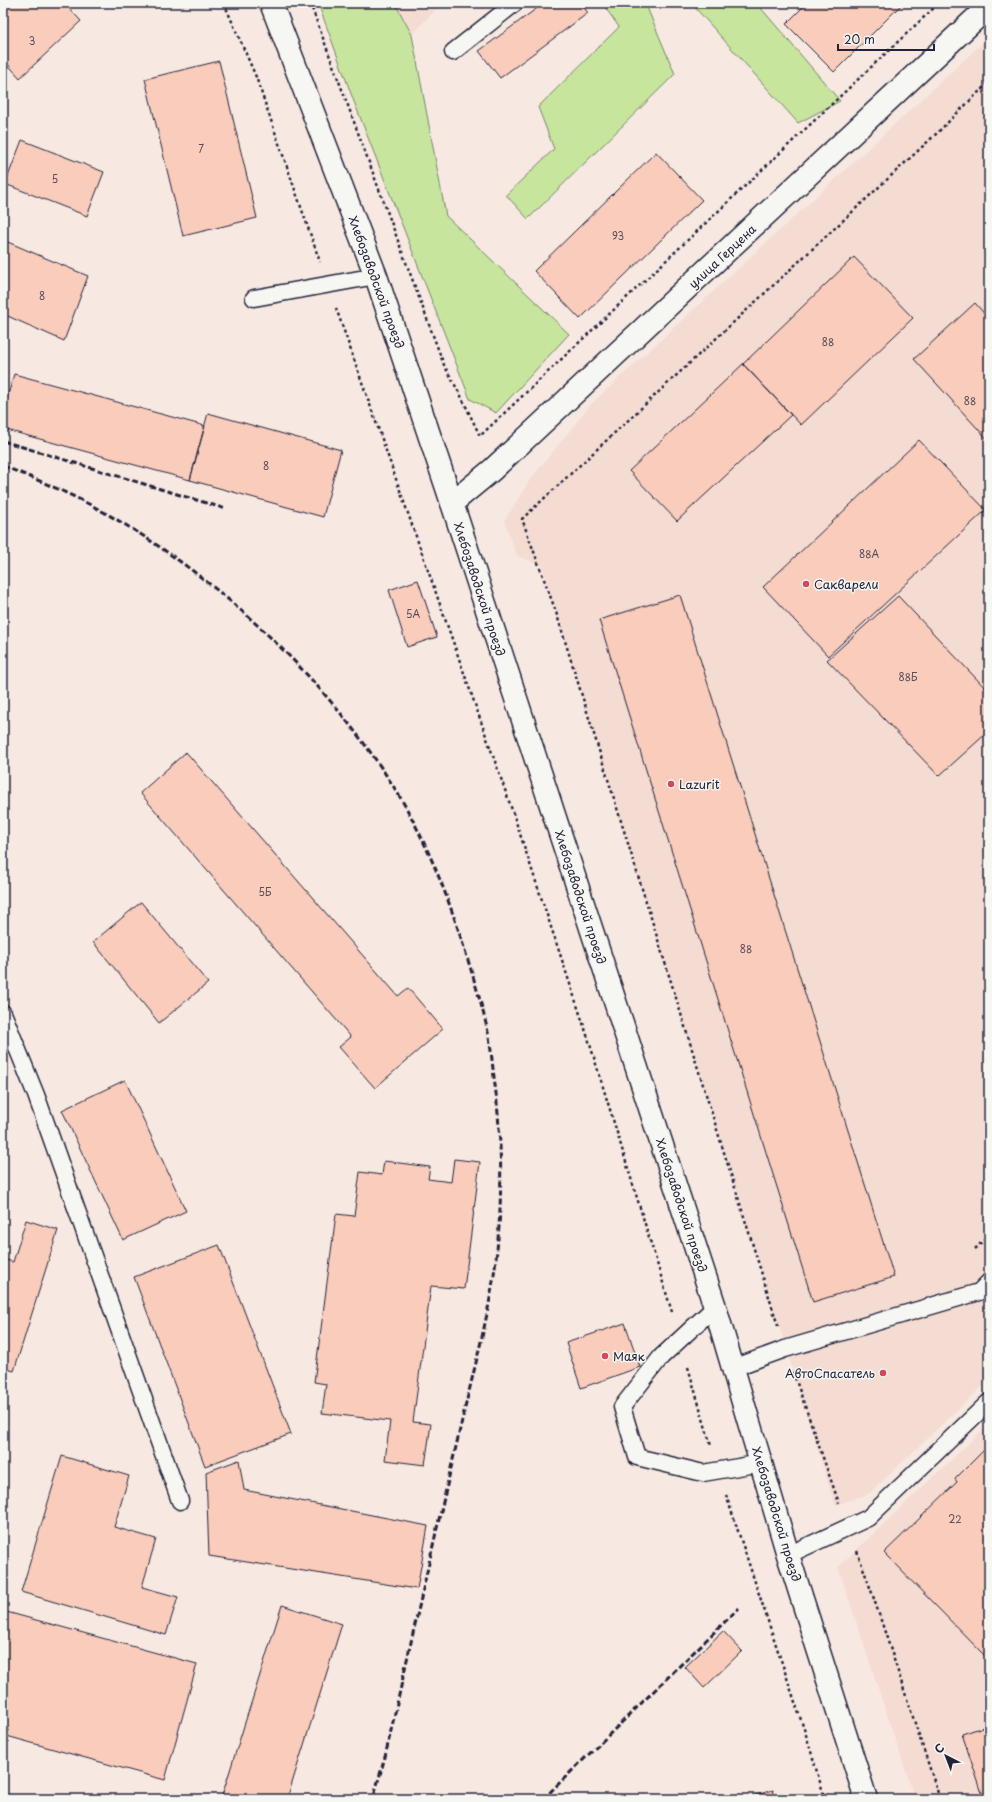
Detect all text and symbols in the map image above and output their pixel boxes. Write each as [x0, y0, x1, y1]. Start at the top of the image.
scale bar [838, 26, 934, 52]
text: 20 m [844, 30, 875, 48]
house number: 3 [29, 33, 35, 48]
house number: 7 [198, 141, 204, 156]
house number: 5 [52, 171, 58, 186]
street label: Хлебозаводской проезд [345, 213, 409, 351]
street label: улица Герцена [684, 220, 760, 292]
house number: 93 [612, 228, 624, 243]
house number: 8 [39, 288, 45, 303]
house number: 88 [822, 334, 834, 349]
house number: 88 [964, 393, 976, 408]
house number: 8 [263, 458, 269, 473]
street label: Хлебозаводской проезд [450, 520, 510, 658]
house number: 88А [859, 546, 879, 561]
place label: Сакварели [814, 575, 879, 593]
marker: Сакварели [801, 579, 811, 589]
house number: 5А [406, 606, 420, 621]
house number: 88Б [899, 669, 918, 684]
place label: Lazurit [679, 775, 720, 793]
marker: Lazurit [666, 779, 676, 789]
street label: Хлебозаводской проезд [551, 828, 611, 966]
house number: 5Б [259, 884, 272, 899]
house number: 88 [740, 941, 752, 956]
street label: Хлебозаводской проезд [652, 1136, 712, 1274]
place label: Маяк [613, 1347, 645, 1365]
marker: Маяк [600, 1351, 610, 1361]
place label: АвтоСпасатель [785, 1364, 875, 1382]
marker: АвтоСпасатель [878, 1368, 888, 1378]
street label: Хлебозаводской проезд [748, 1444, 806, 1584]
house number: 22 [948, 1511, 962, 1526]
north arrow [926, 1736, 966, 1776]
text: С [930, 1739, 948, 1757]

